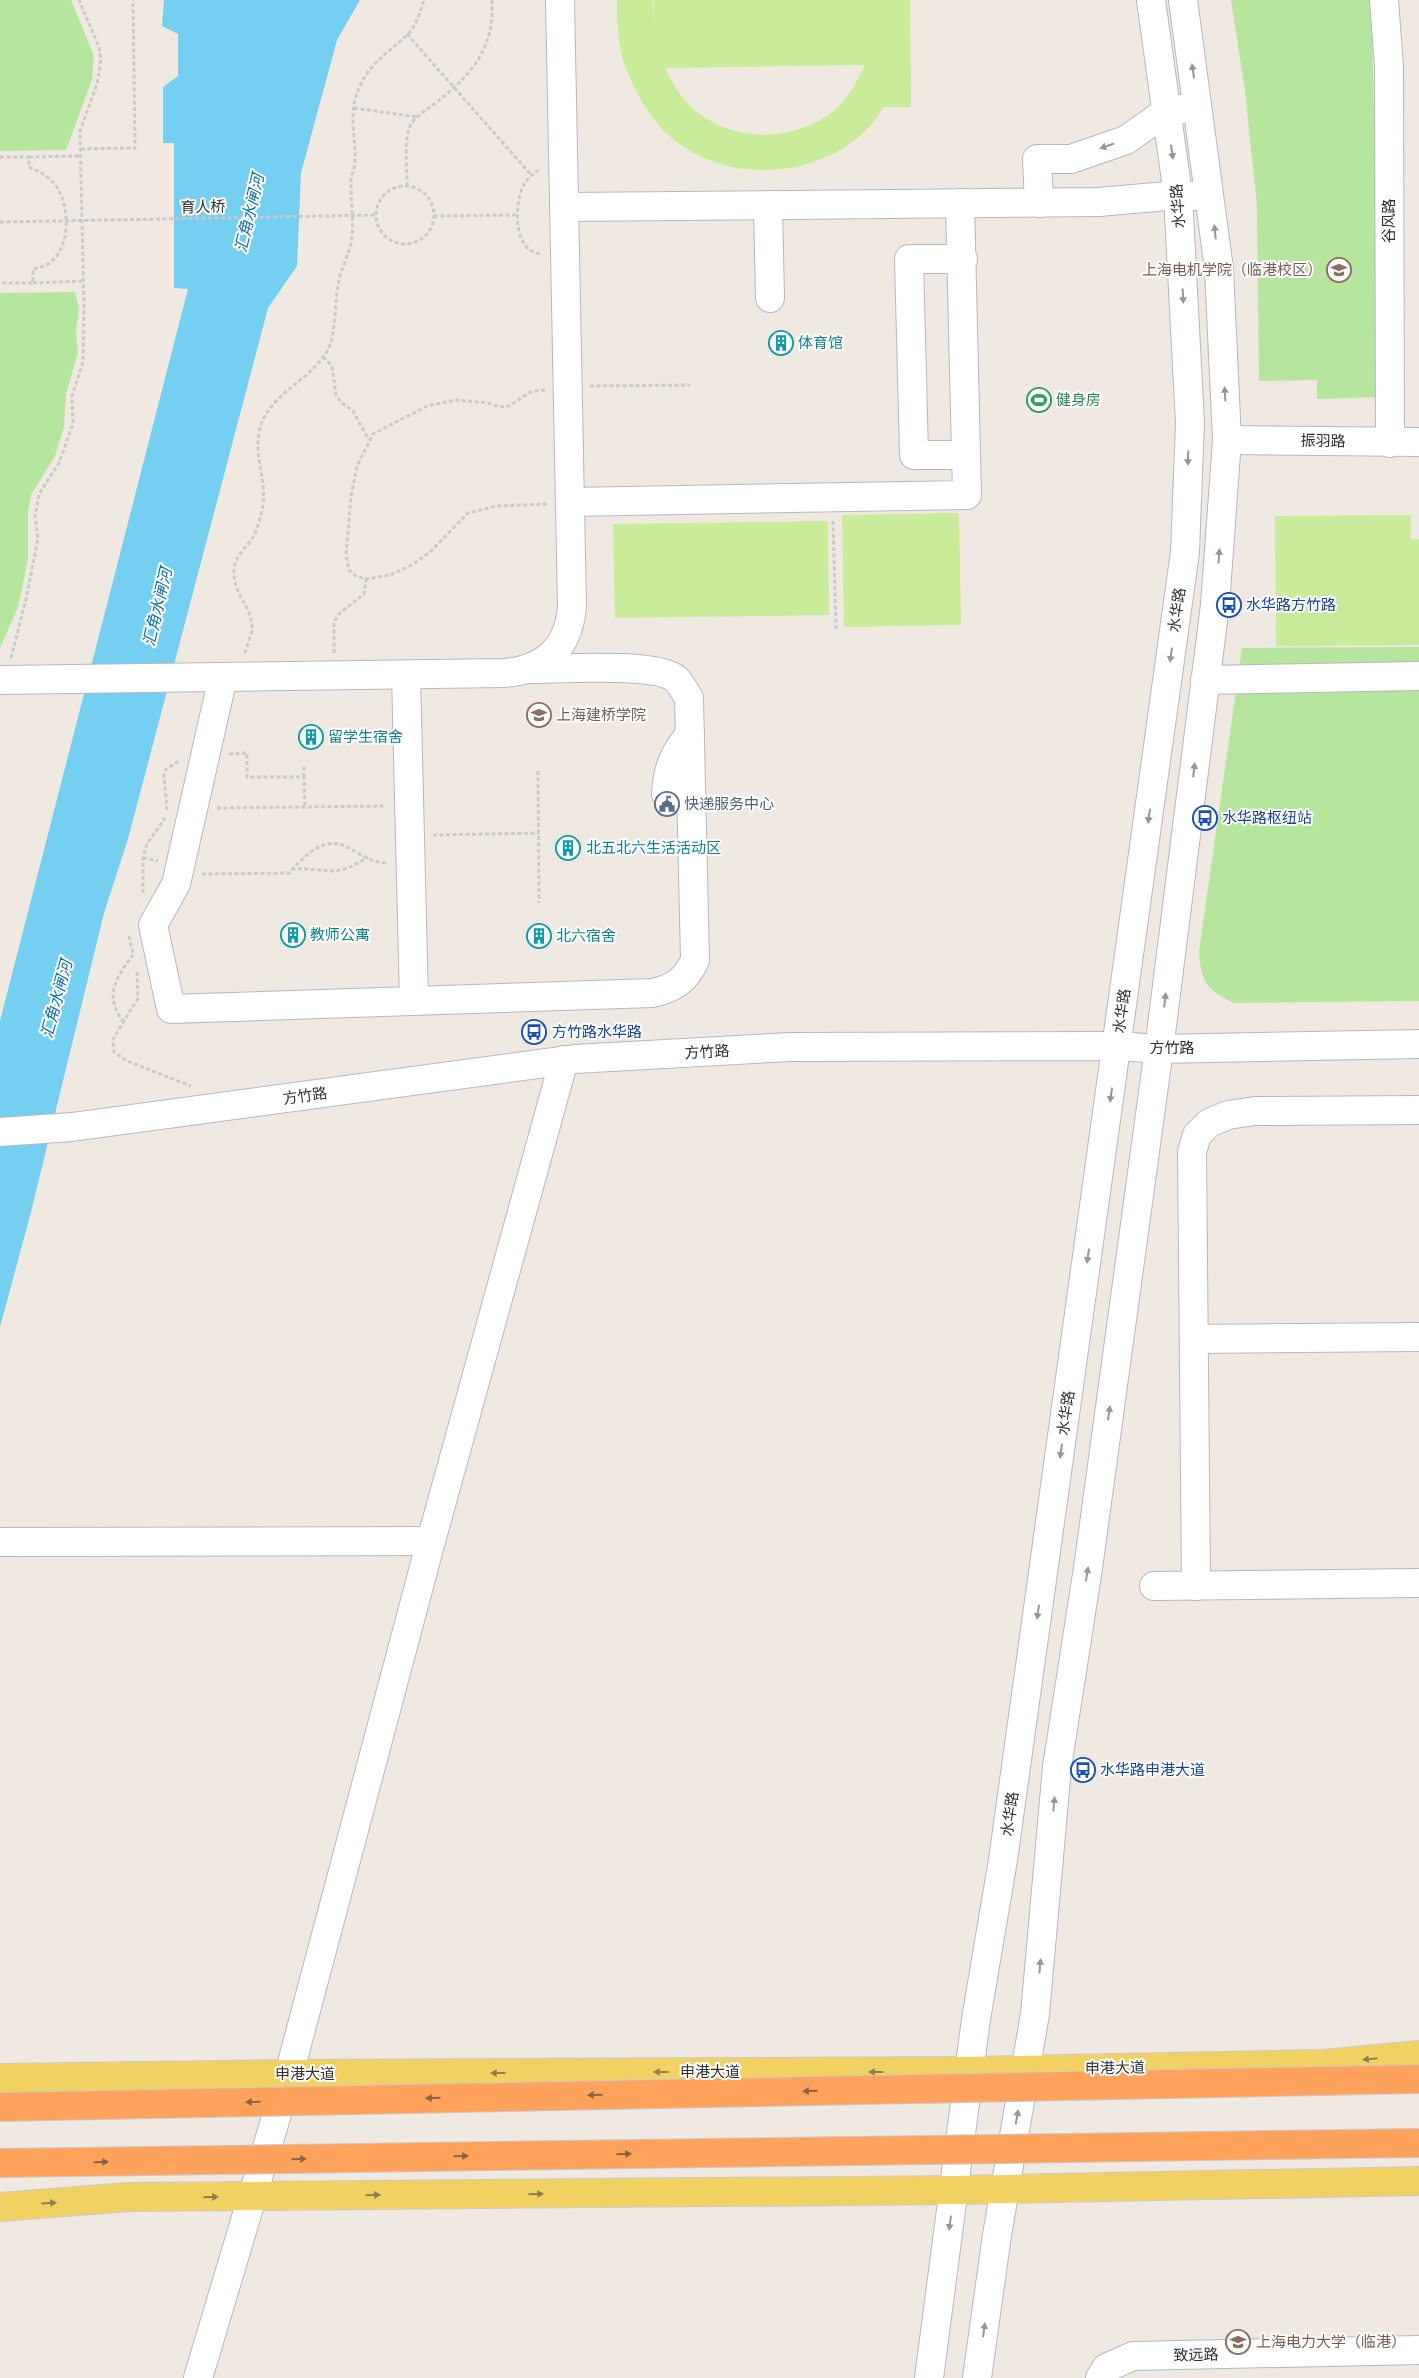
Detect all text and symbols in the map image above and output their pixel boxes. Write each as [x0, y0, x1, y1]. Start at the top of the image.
one-way arrow [1189, 62, 1197, 78]
one-way arrow [1100, 143, 1115, 150]
one-way arrow [1169, 145, 1177, 161]
water label: 汇角水闸河 [231, 169, 268, 254]
street label: 水华路 [1167, 183, 1189, 229]
street label: 育人桥 [180, 198, 226, 216]
street label: 谷风路 [1380, 198, 1398, 244]
one-way arrow [1211, 223, 1219, 239]
school or university icon: 上海电机学院（临港校区） [1326, 257, 1352, 283]
place label: 上海电机学院（临港校区） [1142, 261, 1322, 279]
one-way arrow [1180, 288, 1188, 304]
building icon: 体育馆 [768, 330, 794, 356]
place label: 体育馆 [798, 334, 843, 352]
one-way arrow [1221, 386, 1229, 402]
sports icon: 健身房 [1026, 387, 1052, 413]
place label: 健身房 [1056, 391, 1101, 409]
street label: 振羽路 [1300, 432, 1346, 450]
one-way arrow [1184, 451, 1192, 467]
one-way arrow [1215, 548, 1223, 564]
water label: 汇角水闸河 [139, 563, 176, 648]
street label: 水华路 [1165, 586, 1189, 634]
bus stop icon: 水华路方竹路 [1216, 592, 1242, 618]
place label: 水华路方竹路 [1246, 596, 1336, 614]
one-way arrow [1167, 647, 1175, 663]
school or university icon: 上海建桥学院 [526, 702, 552, 728]
place label: 上海建桥学院 [556, 706, 646, 724]
building icon: 留学生宿舍 [298, 724, 324, 750]
place label: 留学生宿舍 [328, 728, 403, 746]
one-way arrow [1190, 761, 1198, 777]
public building icon: 快递服务中心 [654, 791, 680, 817]
place label: 快递服务中心 [684, 795, 774, 813]
bus stop icon: 水华路枢纽站 [1192, 805, 1218, 831]
one-way arrow [1145, 808, 1153, 824]
place label: 水华路枢纽站 [1222, 809, 1312, 827]
building icon: 北五北六生活活动区 [555, 835, 581, 861]
place label: 北五北六生活活动区 [586, 839, 721, 857]
building icon: 教师公寓 [280, 922, 306, 948]
building icon: 北六宿舍 [526, 923, 552, 949]
place label: 教师公寓 [310, 926, 370, 944]
place label: 北六宿舍 [556, 927, 616, 945]
water label: 汇角水闸河 [37, 955, 77, 1040]
street label: 水华路 [1110, 987, 1134, 1035]
one-way arrow [1161, 992, 1169, 1008]
bus stop icon: 方竹路水华路 [521, 1019, 547, 1045]
place label: 方竹路水华路 [552, 1023, 642, 1041]
street label: 方竹路 [1149, 1039, 1195, 1057]
street label: 方竹路 [684, 1042, 730, 1062]
street label: 方竹路 [281, 1084, 329, 1108]
one-way arrow [1107, 1087, 1115, 1103]
one-way arrow [1084, 1248, 1092, 1264]
street label: 水华路 [1054, 1389, 1078, 1437]
one-way arrow [1106, 1405, 1114, 1421]
one-way arrow [1056, 1444, 1064, 1460]
one-way arrow [1084, 1566, 1092, 1582]
one-way arrow [1034, 1604, 1042, 1620]
bus stop icon: 水华路申港大道 [1070, 1757, 1096, 1783]
place label: 水华路申港大道 [1100, 1761, 1205, 1779]
street label: 水华路 [998, 1790, 1022, 1838]
one-way arrow [1050, 1796, 1058, 1812]
one-way arrow [1036, 1958, 1044, 1974]
one-way arrow [1362, 2056, 1378, 2064]
street label: 申港大道 [1085, 2058, 1145, 2078]
street label: 申港大道 [680, 2063, 740, 2081]
street label: 申港大道 [275, 2065, 335, 2083]
one-way arrow [653, 2068, 669, 2076]
one-way arrow [868, 2068, 884, 2076]
one-way arrow [490, 2069, 506, 2077]
one-way arrow [802, 2087, 818, 2095]
one-way arrow [587, 2091, 603, 2099]
one-way arrow [425, 2094, 441, 2102]
one-way arrow [245, 2098, 261, 2106]
one-way arrow [1014, 2109, 1022, 2125]
one-way arrow [616, 2150, 632, 2158]
one-way arrow [453, 2152, 469, 2160]
one-way arrow [291, 2155, 307, 2163]
one-way arrow [93, 2158, 109, 2166]
one-way arrow [528, 2189, 544, 2197]
one-way arrow [366, 2191, 382, 2199]
one-way arrow [203, 2193, 219, 2201]
one-way arrow [41, 2199, 57, 2207]
one-way arrow [946, 2216, 954, 2232]
one-way arrow [980, 2321, 988, 2337]
school or university icon: 上海电力大学（临港） [1225, 2329, 1251, 2355]
place label: 上海电力大学（临港） [1256, 2333, 1406, 2351]
street label: 致远路 [1173, 2346, 1219, 2364]

